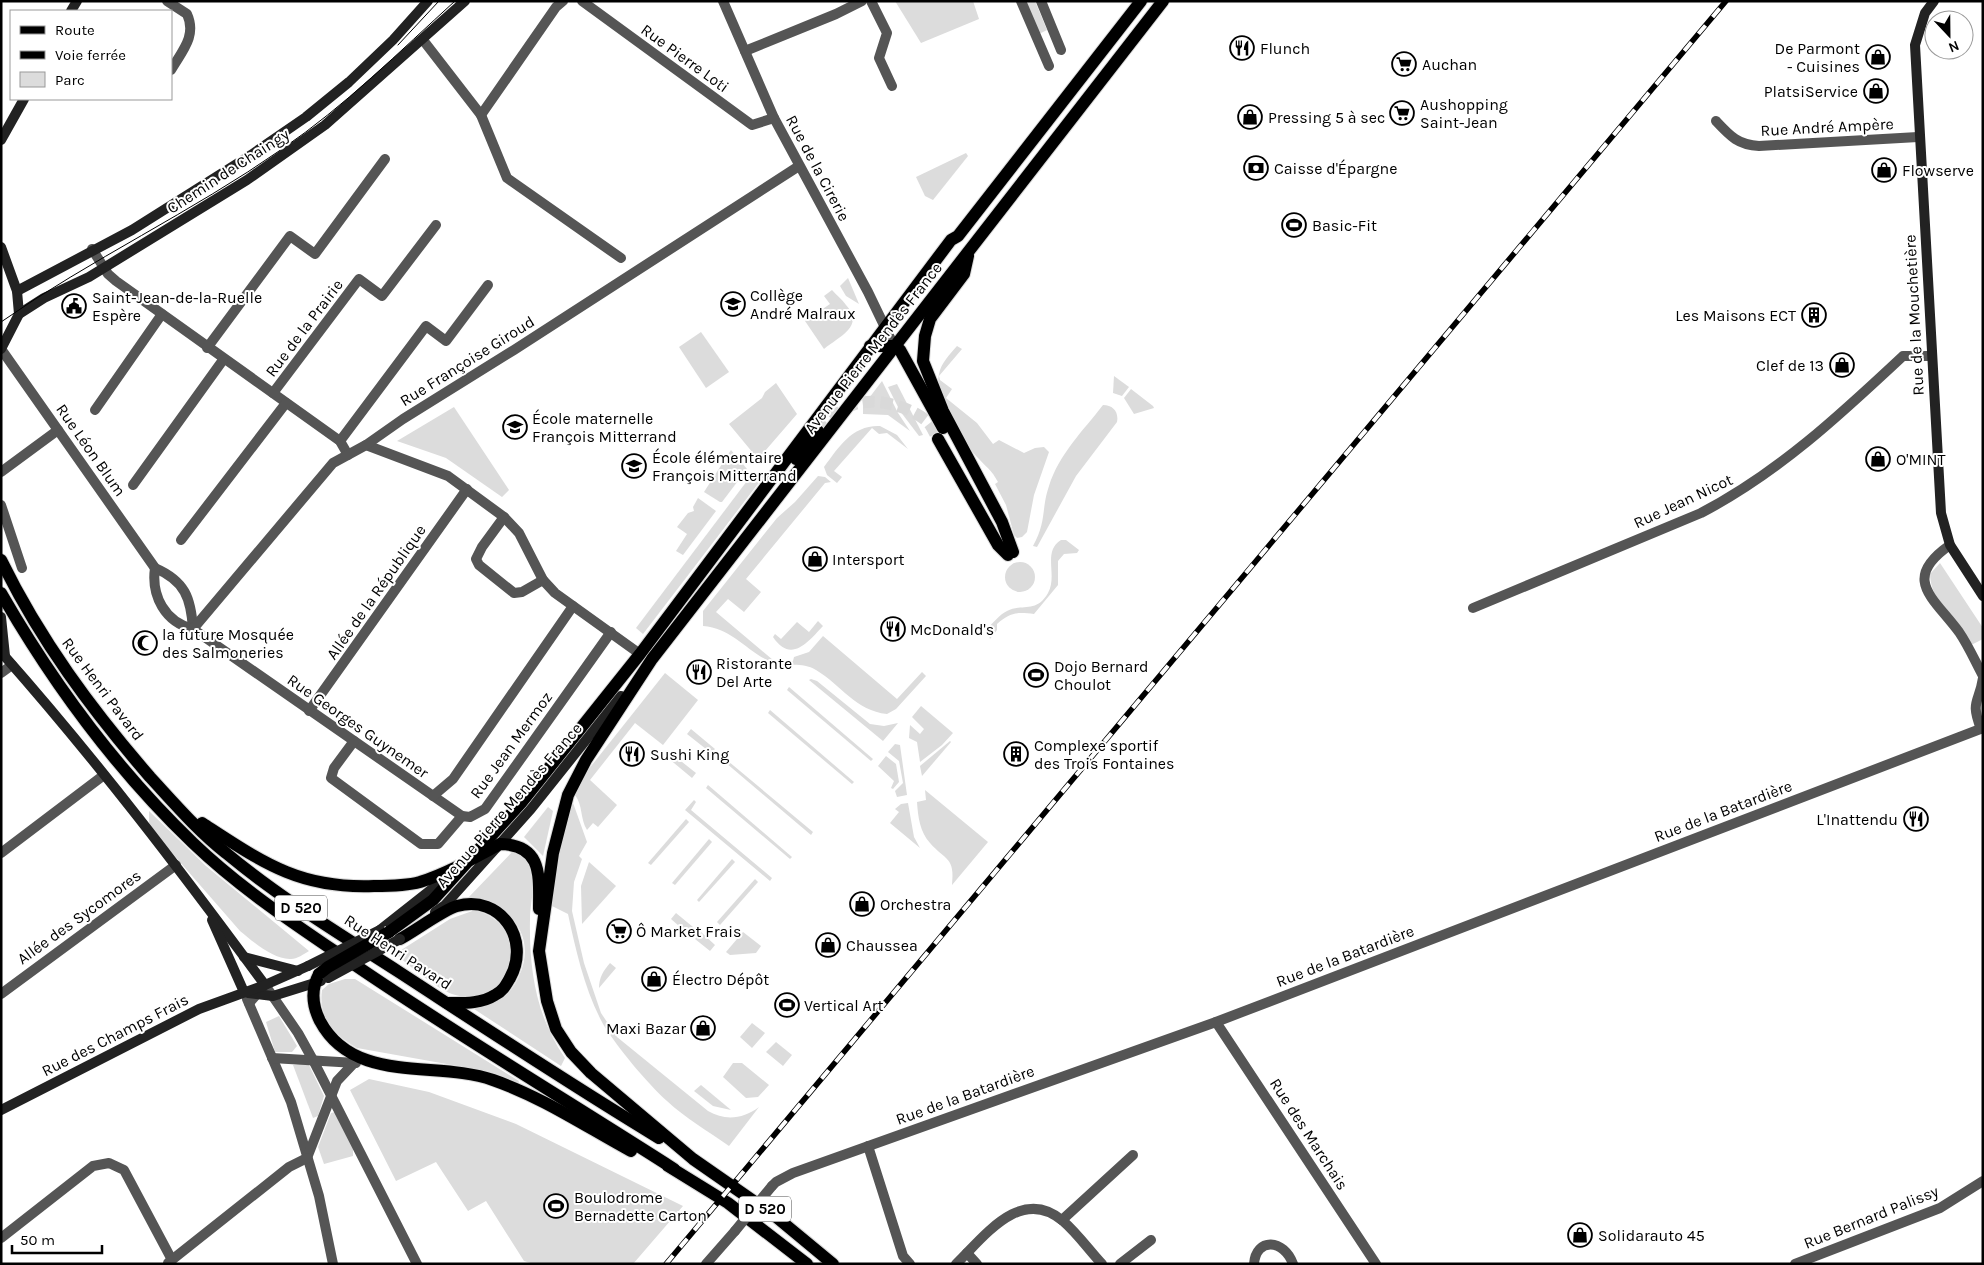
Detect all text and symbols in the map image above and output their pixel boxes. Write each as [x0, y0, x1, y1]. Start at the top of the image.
legend [10, 10, 172, 100]
north arrow [1924, 10, 1974, 60]
street label: Rue Pierre Loti [637, 20, 733, 96]
text: Route [55, 21, 95, 39]
restaurant icon: Flunch [1229, 35, 1255, 61]
text: N [1946, 37, 1962, 56]
place label: Flunch [1260, 39, 1310, 58]
place label: De Parmont - Cuisines [1775, 39, 1860, 76]
shop icon: De Parmont - Cuisines [1865, 44, 1891, 70]
text: Voie ferrée [55, 46, 126, 64]
supermarket icon: Auchan [1391, 51, 1417, 77]
place label: Auchan [1422, 55, 1477, 74]
text: Parc [55, 71, 85, 89]
shop icon: PlatsiService [1863, 78, 1889, 104]
place label: PlatsiService [1764, 82, 1858, 101]
place label: Aushopping Saint-Jean [1420, 95, 1508, 132]
supermarket icon: Aushopping Saint-Jean [1389, 100, 1415, 126]
shop icon: Pressing 5 à sec [1237, 104, 1263, 130]
place label: Pressing 5 à sec [1268, 108, 1385, 127]
street label: Rue de la Cirerie [782, 112, 854, 224]
street label: Rue André Ampère [1760, 114, 1894, 140]
street label: Chemin de Chaingy [163, 124, 293, 218]
bank icon: Caisse d'Épargne [1243, 155, 1269, 181]
shop icon: Flowserve [1871, 157, 1897, 183]
place label: Caisse d'Épargne [1274, 159, 1397, 178]
place label: Flowserve [1902, 161, 1974, 180]
sports icon: Basic-Fit [1281, 212, 1307, 238]
place label: Basic-Fit [1312, 216, 1377, 235]
street label: Rue de la Mouchetière [1900, 234, 1928, 396]
street label: Avenue Pierre Mendès France [800, 258, 946, 438]
street label: Rue de la Prairie [261, 276, 347, 380]
place label: Collège André Malraux [750, 286, 855, 323]
place label: Saint-Jean-de-la-Ruelle Espère [92, 288, 262, 325]
school or university icon: Collège André Malraux [720, 291, 746, 317]
public building icon: Saint-Jean-de-la-Ruelle Espère [61, 293, 87, 319]
building icon: Les Maisons ECT [1801, 302, 1827, 328]
place label: Les Maisons ECT [1675, 306, 1796, 325]
street label: Rue Françoise Giroud [396, 312, 538, 410]
shop icon: Clef de 13 [1829, 352, 1855, 378]
place label: Clef de 13 [1756, 356, 1824, 375]
street label: Rue Léon Blum [52, 400, 130, 500]
place label: École maternelle François Mitterrand [532, 409, 677, 446]
school or university icon: École maternelle François Mitterrand [502, 414, 528, 440]
shop icon: O'MINT [1865, 446, 1891, 472]
place label: École élémentaire François Mitterrand [652, 448, 797, 485]
place label: O'MINT [1896, 450, 1945, 469]
school or university icon: École élémentaire François Mitterrand [621, 453, 647, 479]
street label: Rue Jean Nicot [1630, 470, 1736, 532]
street label: Allée de la République [322, 521, 430, 663]
shop icon: Intersport [802, 546, 828, 572]
place label: Intersport [832, 550, 904, 569]
restaurant icon: McDonald's [880, 616, 906, 642]
place label: McDonald's [910, 620, 994, 639]
place label: la future Mosquée des Salmoneries [162, 625, 294, 662]
mosque icon: la future Mosquée des Salmoneries [132, 630, 158, 656]
street label: Rue Henri Pavard [58, 634, 148, 744]
place label: Ristorante Del Arte [716, 654, 792, 691]
place label: Dojo Bernard Choulot [1054, 657, 1149, 694]
restaurant icon: Ristorante Del Arte [686, 659, 712, 685]
sports icon: Dojo Bernard Choulot [1023, 662, 1049, 688]
street label: Rue Georges Guynemer [284, 670, 432, 782]
street label: Rue Jean Mermoz [466, 688, 556, 802]
street label: Avenue Pierre Mendès France [432, 719, 586, 891]
place label: Complexe sportif des Trois Fontaines [1034, 736, 1174, 773]
restaurant icon: Sushi King [619, 741, 645, 767]
building icon: Complexe sportif des Trois Fontaines [1003, 741, 1029, 767]
place label: Sushi King [650, 745, 729, 764]
street label: Rue de la Batardière [1651, 776, 1795, 846]
restaurant icon: L'Inattendu [1903, 806, 1929, 832]
place label: L'Inattendu [1816, 810, 1898, 829]
street label: Allée des Sycomores [13, 866, 145, 968]
shop icon: Orchestra [849, 891, 875, 917]
place label: Orchestra [880, 895, 951, 914]
road number: D 520 [275, 896, 327, 920]
street label: Rue Henri Pavard [341, 910, 455, 994]
supermarket icon: Ô Market Frais [606, 918, 632, 944]
street label: Rue de la Batardière [1273, 921, 1417, 991]
place label: Ô Market Frais [636, 922, 741, 941]
shop icon: Chaussea [815, 932, 841, 958]
place label: Chaussea [846, 936, 918, 955]
shop icon: Électro Dépôt [641, 966, 667, 992]
place label: Électro Dépôt [672, 970, 769, 989]
street label: Rue des Champs Frais [38, 990, 192, 1080]
sports icon: Vertical Art [774, 992, 800, 1018]
place label: Vertical Art [804, 996, 884, 1015]
shop icon: Maxi Bazar [690, 1015, 716, 1041]
place label: Maxi Bazar [606, 1019, 686, 1038]
street label: Rue de la Batardière [893, 1061, 1037, 1129]
street label: Rue des Marchais [1266, 1075, 1352, 1193]
street label: Rue Bernard Palissy [1801, 1181, 1942, 1253]
place label: Boulodrome Bernadette Carton [574, 1188, 707, 1225]
sports icon: Boulodrome Bernadette Carton [543, 1193, 569, 1219]
road number: D 520 [739, 1196, 791, 1222]
scale bar [12, 1222, 102, 1254]
shop icon: Solidarauto 45 [1567, 1222, 1593, 1248]
place label: Solidarauto 45 [1598, 1226, 1705, 1245]
text: 50 m [20, 1231, 55, 1249]

